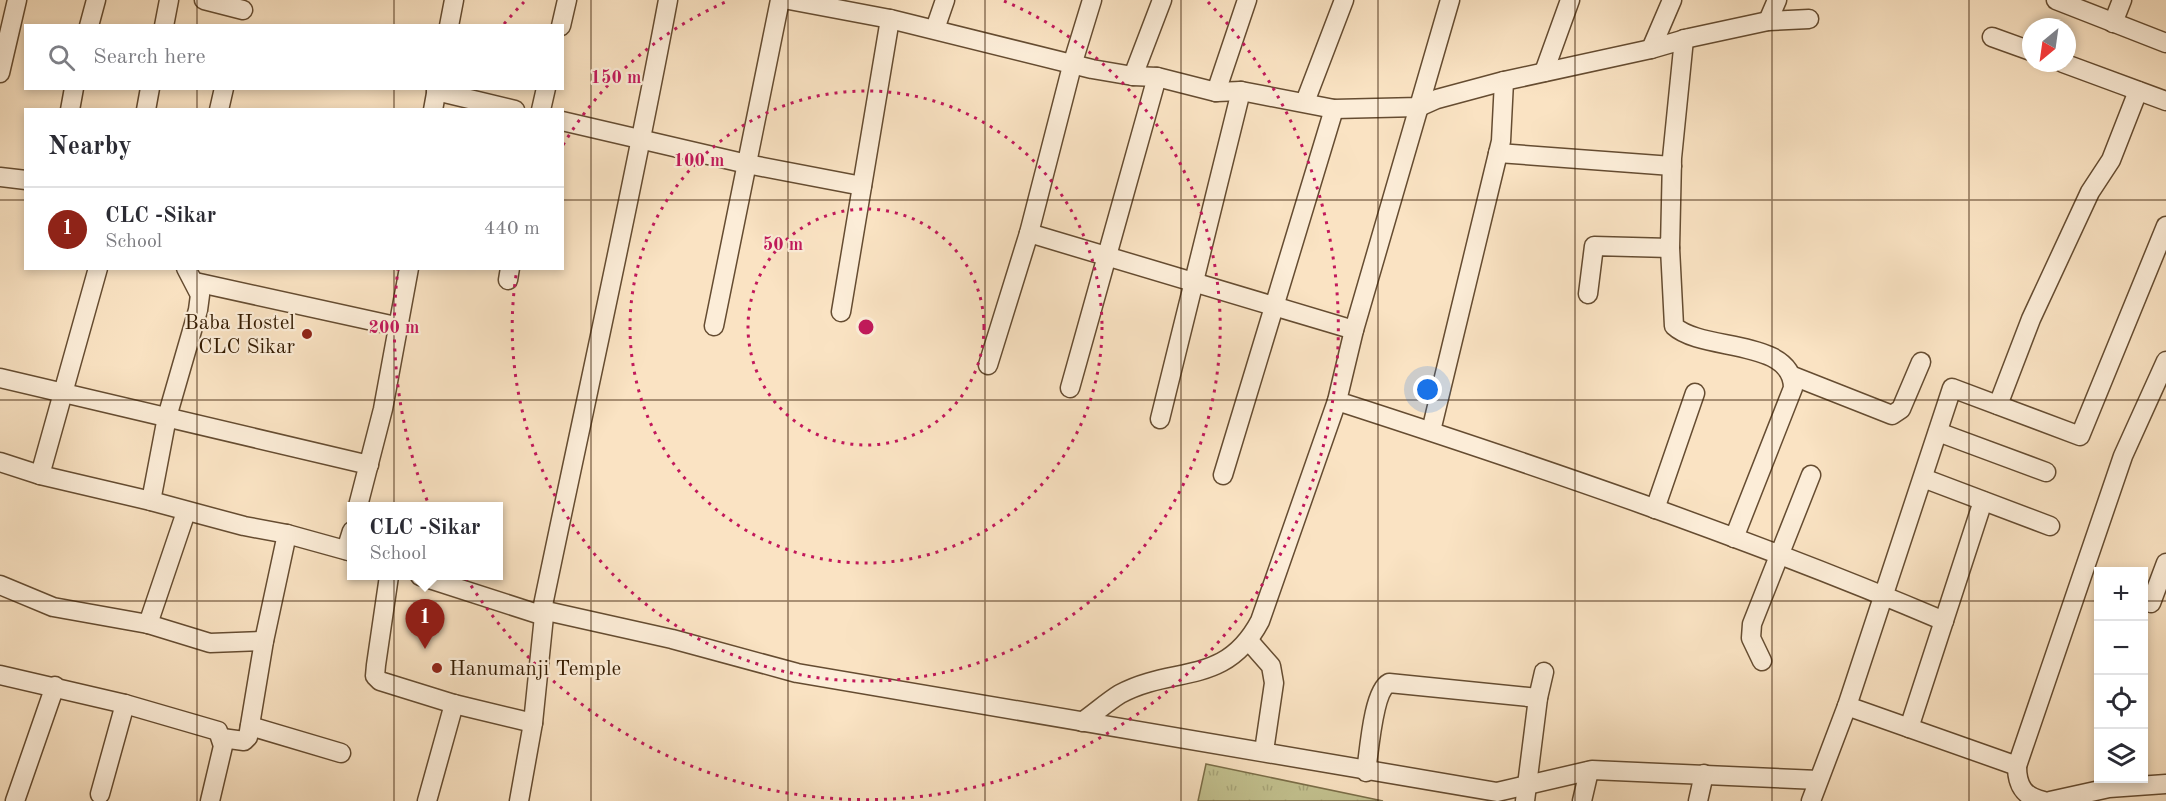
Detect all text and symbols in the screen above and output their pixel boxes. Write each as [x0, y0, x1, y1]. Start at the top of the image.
north arrow [2022, 18, 2076, 72]
search box [24, 24, 564, 90]
icon: search [45, 41, 78, 74]
text: Search here [93, 46, 206, 68]
text: 150 m [591, 69, 641, 87]
text: Nearby [48, 134, 132, 160]
text: 100 m [674, 152, 724, 170]
text: CLC -Sikar [105, 205, 216, 227]
text: 1 [62, 219, 73, 239]
text: 440 m [484, 219, 540, 239]
text: School [105, 232, 162, 252]
text: 50 m [763, 236, 803, 254]
place label: Baba Hostel CLC Sikar [184, 313, 295, 358]
centre of rings [856, 317, 876, 337]
text: 200 m [369, 319, 419, 337]
marker: Baba Hostel CLC Sikar [300, 327, 314, 341]
your location [1413, 375, 1442, 404]
popup [347, 502, 503, 580]
text: CLC -Sikar [369, 517, 481, 539]
text: School [369, 544, 427, 564]
map controls [2094, 567, 2148, 783]
button: + [2094, 567, 2148, 621]
pin: 1 [406, 600, 444, 649]
button: − [2094, 621, 2148, 675]
place label: Hanumanji Temple [449, 659, 621, 680]
marker: Hanumanji Temple [430, 661, 444, 675]
button: locate [2094, 675, 2148, 729]
button: layers [2094, 729, 2148, 783]

